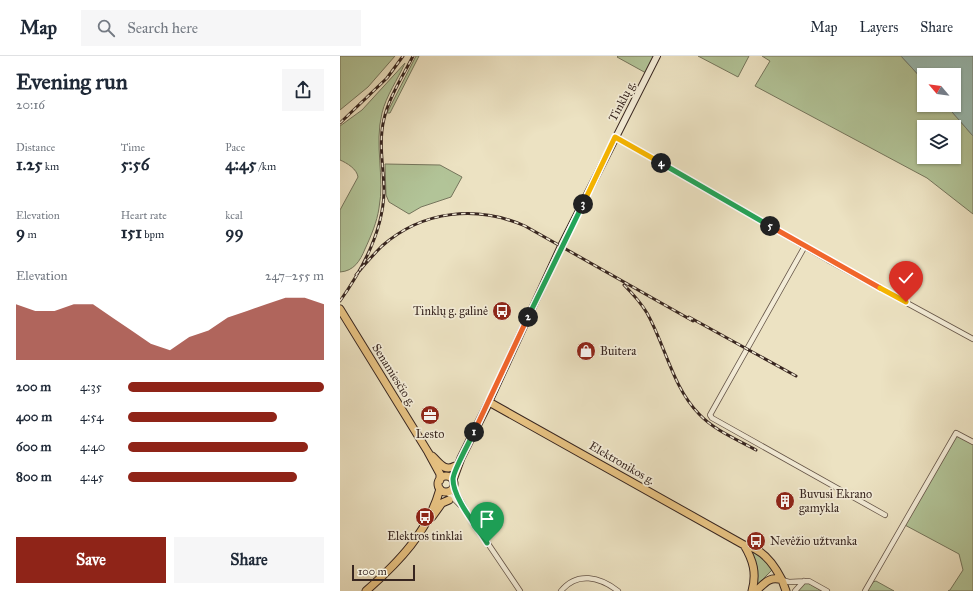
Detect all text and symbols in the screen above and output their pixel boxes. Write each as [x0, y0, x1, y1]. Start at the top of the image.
search box [81, 10, 361, 46]
text: Map [20, 16, 57, 39]
icon: search [95, 17, 117, 39]
text: Search here [127, 19, 198, 37]
text: Map [810, 19, 838, 36]
text: Layers [860, 19, 898, 36]
text: Share [920, 19, 953, 36]
text: Evening run [16, 68, 128, 95]
north arrow [917, 68, 961, 112]
map controls [917, 68, 961, 164]
button: share [282, 69, 324, 111]
street label: Tinklų g. [606, 78, 639, 124]
text: 20:16 [16, 97, 45, 113]
button: layers [917, 120, 961, 164]
text: Distance [16, 141, 55, 154]
text: Time [121, 141, 145, 154]
text: Pace [225, 141, 245, 154]
pin: 4 [651, 153, 671, 173]
text: 1.25 [16, 154, 42, 175]
text: 5:56 [121, 154, 149, 175]
text: 4:45 [225, 154, 256, 175]
text: 4 [658, 156, 664, 169]
text: km [42, 160, 59, 173]
text: /km [256, 160, 276, 173]
pin: 3 [573, 194, 593, 214]
text: 3 [581, 197, 585, 210]
text: Elevation [16, 209, 60, 222]
text: Heart rate [121, 209, 167, 222]
text: kcal [225, 209, 243, 222]
pin: 5 [760, 216, 780, 236]
text: 5 [767, 219, 773, 232]
text: 9 [16, 222, 25, 243]
text: 151 [121, 222, 142, 243]
text: 99 [225, 222, 244, 243]
text: m [25, 228, 37, 241]
text: bpm [142, 228, 164, 241]
pin [889, 261, 923, 302]
icon: check [895, 267, 917, 289]
text: Elevation [16, 268, 68, 284]
text: 247–255 m [265, 268, 324, 284]
bus stop icon: Tinklų g. galinė [491, 300, 513, 322]
place label: Tinklų g. galinė [413, 304, 488, 319]
pin: 2 [518, 307, 538, 327]
text: 2 [525, 310, 531, 323]
shop icon: Buitera [575, 340, 597, 362]
street label: Senamiesčio g. [368, 341, 419, 409]
place label: Buitera [600, 344, 637, 358]
text: 200 m [16, 379, 51, 395]
text: 4:35 [80, 379, 102, 395]
office icon: Lesto [419, 404, 441, 426]
text: 400 m [16, 409, 52, 425]
text: 4:54 [80, 409, 103, 425]
pin: 1 [464, 422, 484, 442]
text: 1 [472, 425, 476, 438]
place label: Lesto [416, 427, 444, 441]
text: 600 m [16, 439, 52, 455]
text: 4:40 [80, 439, 105, 455]
street label: Elektronikos g. [586, 439, 657, 488]
text: 800 m [16, 469, 52, 485]
text: 4:45 [80, 469, 104, 485]
place label: Buvusi Ekrano gamykla [799, 487, 872, 516]
building icon: Buvusi Ekrano gamykla [774, 490, 796, 512]
pin [470, 502, 504, 543]
bus stop icon: Elektros tinklai [414, 506, 436, 528]
icon: arrive [476, 508, 498, 530]
place label: Elektros tinklai [387, 529, 463, 543]
bus stop icon: Nevėžio užtvanka [745, 530, 767, 552]
place label: Nevėžio užtvanka [770, 534, 858, 548]
button: Save [16, 537, 166, 583]
button: Share [174, 537, 324, 583]
scale bar [352, 563, 415, 582]
text: 100 m [358, 565, 387, 578]

